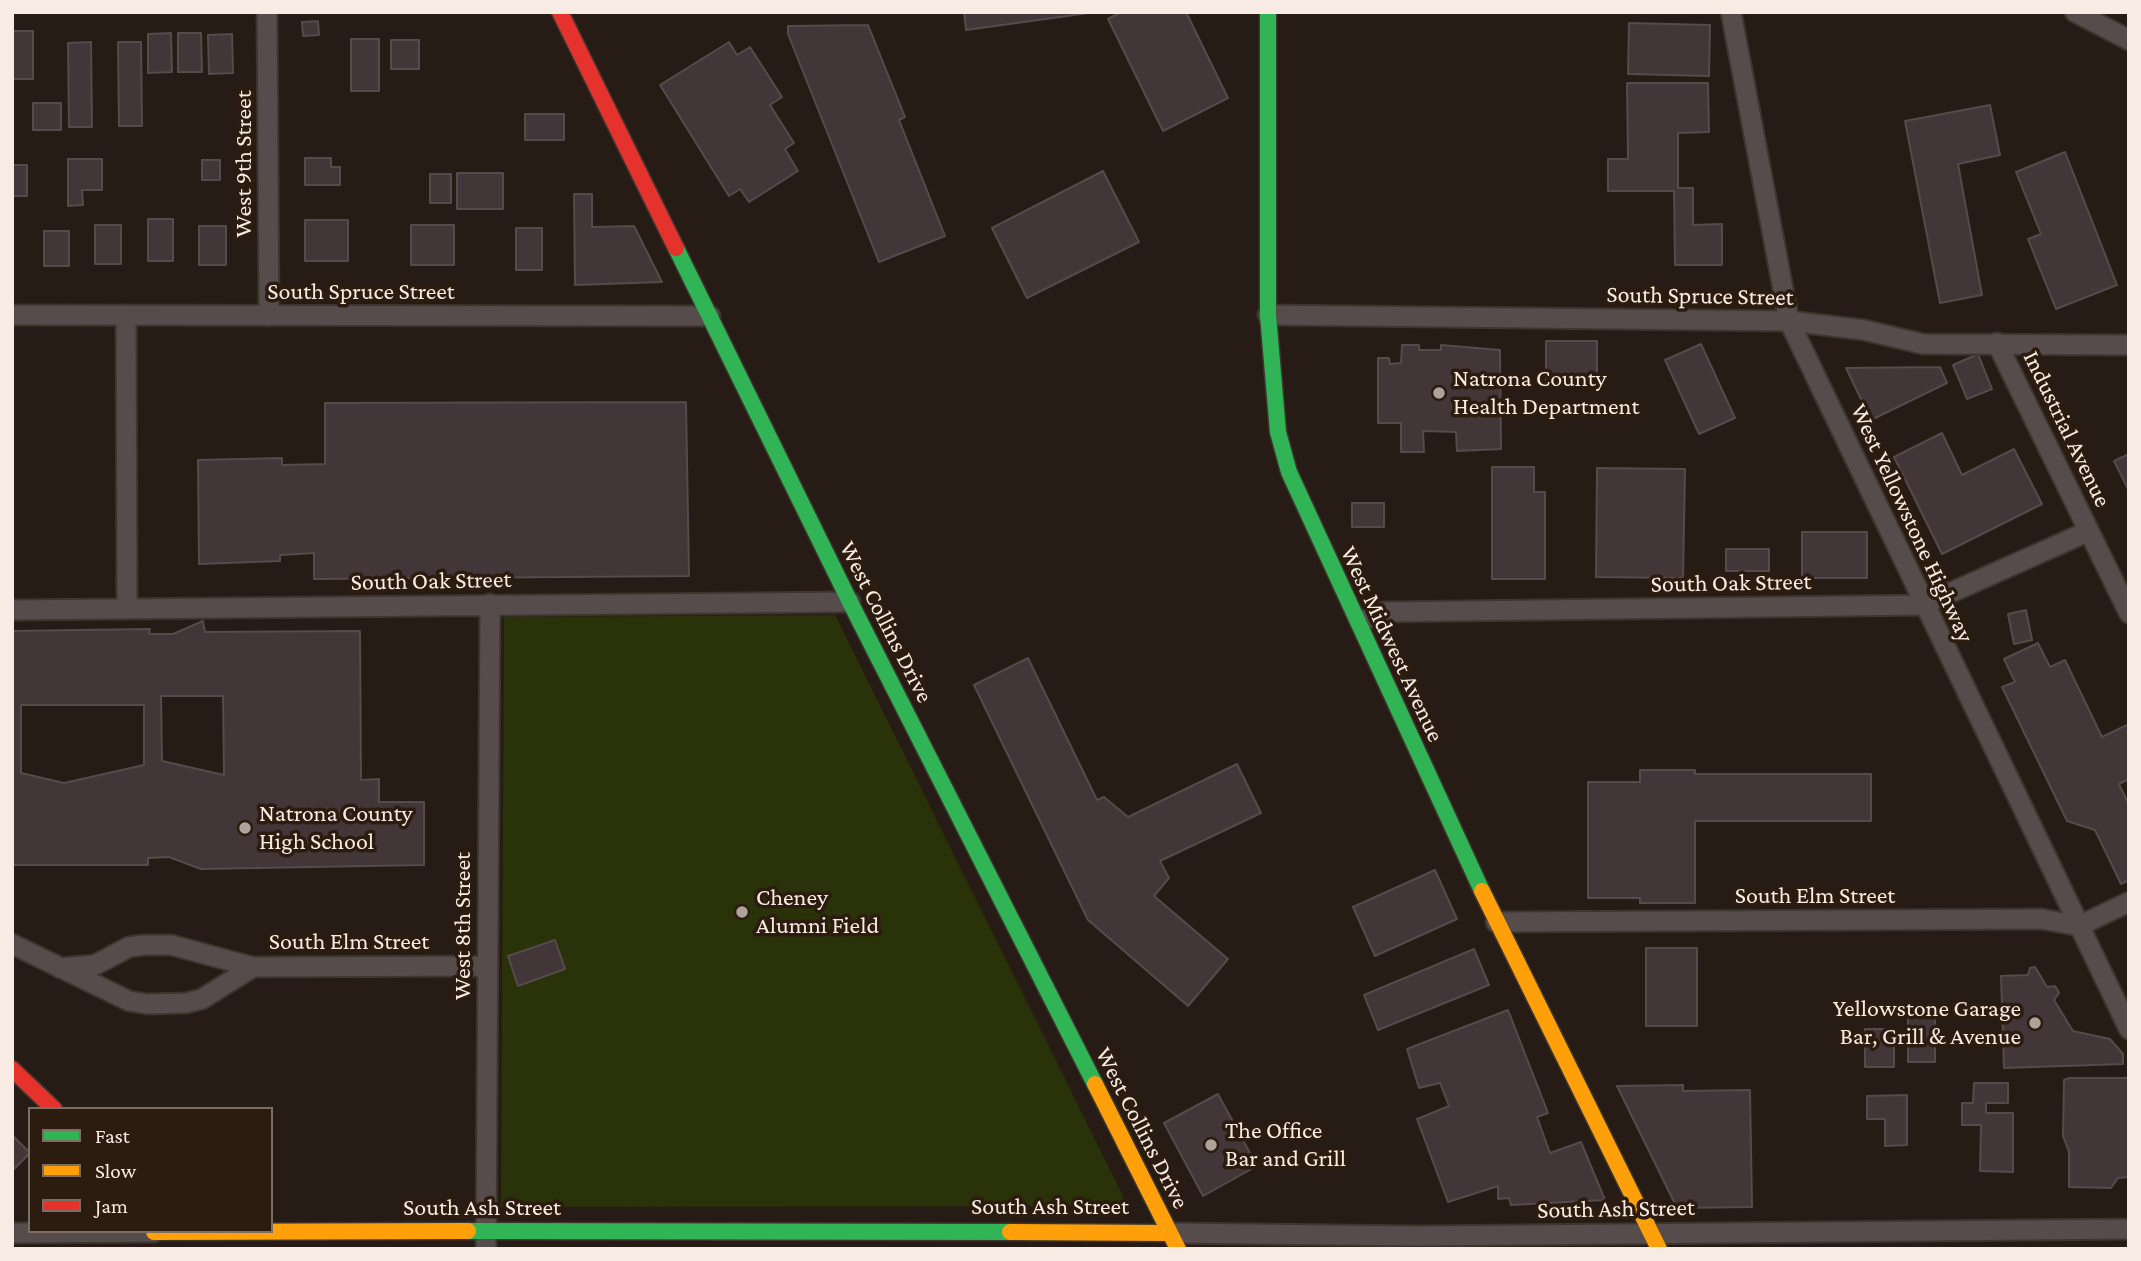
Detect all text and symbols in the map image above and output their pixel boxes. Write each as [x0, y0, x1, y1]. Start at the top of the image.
street label: West 9th Street [230, 90, 258, 238]
street label: South Spruce Street [267, 278, 455, 306]
street label: South Spruce Street [1606, 280, 1794, 312]
street label: Industrial Avenue [2017, 346, 2117, 512]
place label: Natrona County Health Department [1453, 365, 1639, 421]
marker: Natrona County Health Department [1431, 385, 1447, 401]
street label: West Yellowstone Highway [1844, 399, 1980, 647]
street label: West Collins Drive [833, 536, 939, 708]
street label: West Midwest Avenue [1334, 541, 1450, 747]
street label: South Oak Street [350, 565, 512, 597]
street label: South Oak Street [1650, 567, 1812, 599]
place label: Natrona County High School [259, 800, 413, 856]
marker: Natrona County High School [237, 820, 253, 836]
street label: West 8th Street [449, 852, 477, 1000]
street label: South Elm Street [1735, 882, 1895, 910]
place label: Cheney Alumni Field [756, 884, 879, 940]
marker: Cheney Alumni Field [734, 904, 750, 920]
street label: South Elm Street [269, 928, 429, 956]
place label: Yellowstone Garage Bar, Grill & Avenue [1833, 995, 2021, 1051]
marker: Yellowstone Garage Bar, Grill & Avenue [2027, 1015, 2043, 1031]
street label: West Collins Drive [1089, 1042, 1195, 1214]
legend [28, 1107, 273, 1233]
place label: The Office Bar and Grill [1225, 1117, 1346, 1173]
text: Fast [95, 1124, 130, 1148]
marker: The Office Bar and Grill [1203, 1137, 1219, 1153]
text: Slow [95, 1159, 136, 1183]
street label: South Ash Street [971, 1193, 1129, 1221]
street label: South Ash Street [1537, 1193, 1695, 1225]
text: Jam [95, 1194, 128, 1218]
street label: South Ash Street [403, 1194, 561, 1222]

